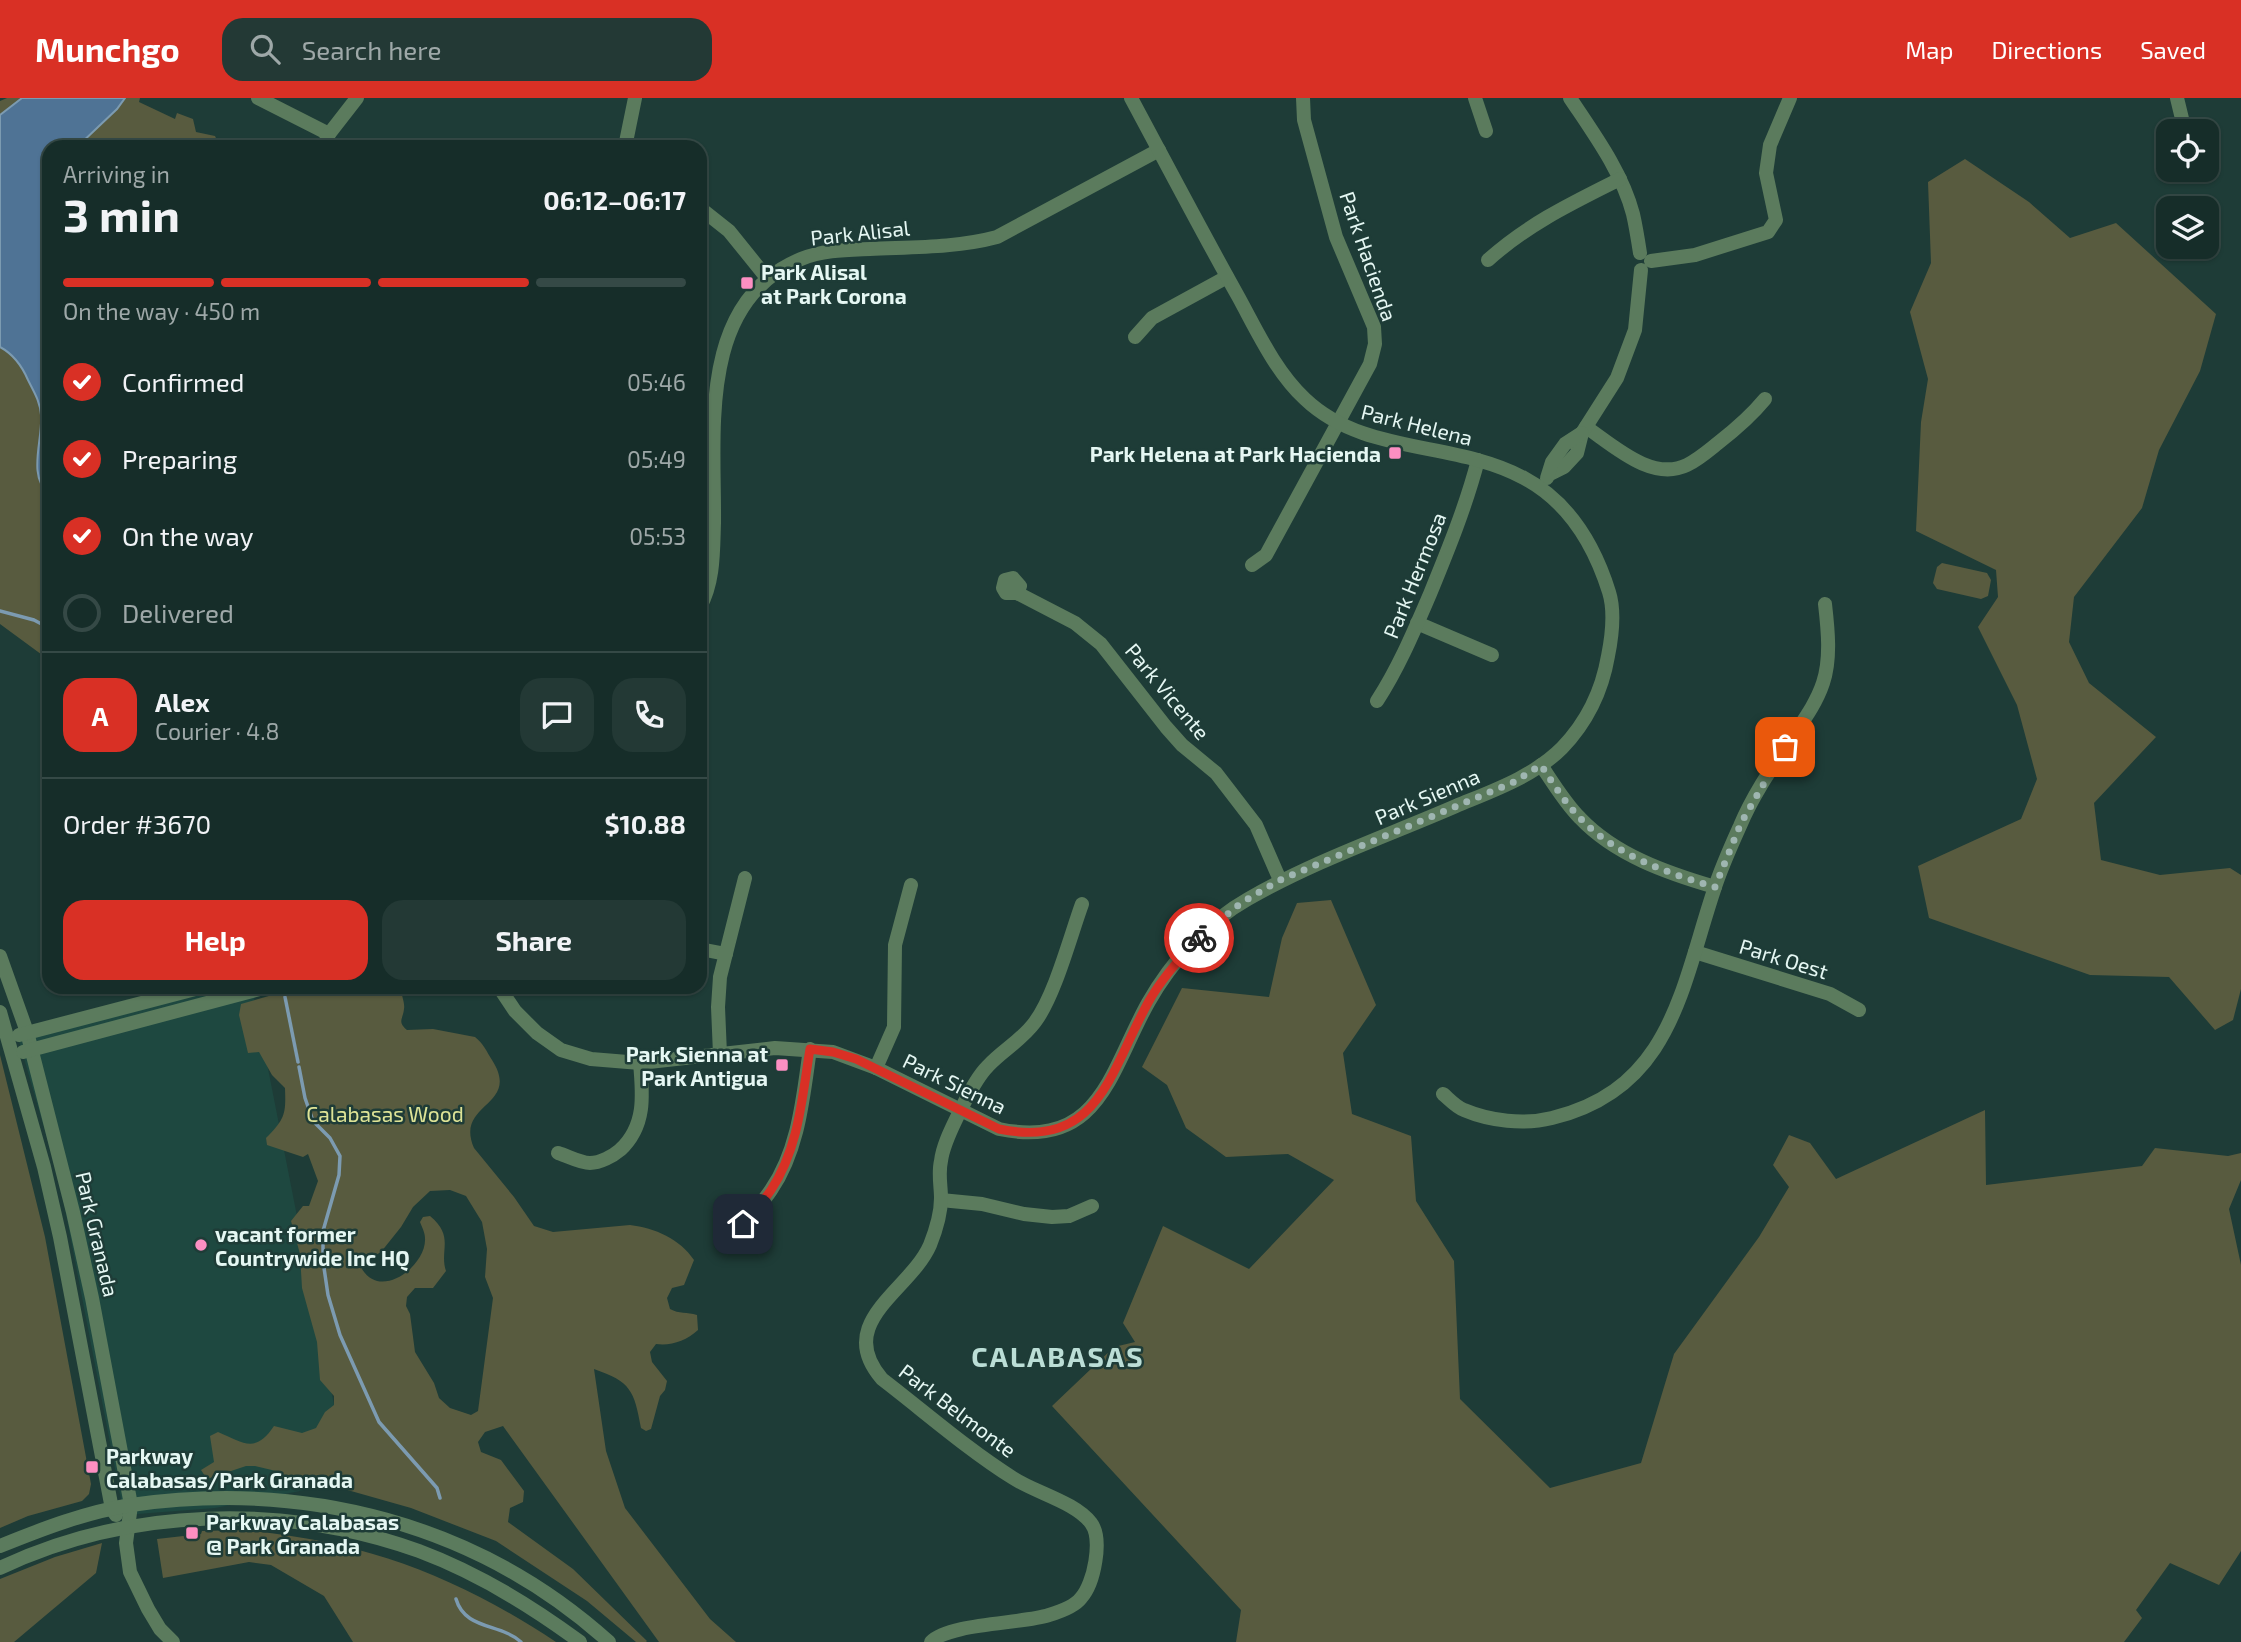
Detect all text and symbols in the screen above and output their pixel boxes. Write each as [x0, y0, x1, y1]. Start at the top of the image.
search box [222, 18, 712, 81]
text: Munchgo [35, 29, 180, 69]
icon: search [246, 30, 284, 68]
text: Search here [302, 34, 441, 65]
text: Map [1905, 35, 1953, 64]
text: Directions [1991, 35, 2102, 64]
text: Saved [2140, 35, 2206, 64]
map controls [2156, 119, 2219, 259]
button: locate [2156, 119, 2219, 182]
text: Arriving in [63, 160, 170, 188]
text: 06:12–06:17 [543, 184, 686, 215]
text: 3 min [63, 186, 180, 241]
street label: Park Hacienda [1335, 188, 1403, 324]
button: layers [2156, 196, 2219, 259]
street label: Park Alisal [809, 214, 912, 250]
place label: Park Alisal at Park Corona [761, 259, 907, 308]
marker: Park Alisal at Park Corona [739, 275, 755, 291]
text: On the way · 450 m [63, 297, 260, 325]
icon: check [63, 363, 101, 401]
text: Confirmed [122, 366, 245, 397]
text: 05:46 [627, 368, 686, 396]
street label: Park Helena [1359, 398, 1475, 450]
icon: check [63, 440, 101, 478]
place label: Park Helena at Park Hacienda [1090, 441, 1381, 466]
text: Preparing [122, 443, 237, 474]
text: 05:49 [627, 445, 686, 473]
marker: Park Helena at Park Hacienda [1387, 445, 1403, 461]
street label: Park Hermosa [1377, 508, 1451, 642]
icon: check [63, 517, 101, 555]
text: On the way [122, 520, 253, 551]
text: 05:53 [629, 522, 686, 550]
text: Delivered [122, 597, 234, 628]
street label: Park Vicente [1121, 638, 1215, 744]
button: chat [520, 678, 594, 752]
button: phone [612, 678, 686, 752]
text: Alex [155, 686, 210, 717]
text: A [92, 700, 108, 731]
text: Courier · 4.8 [155, 717, 279, 745]
pin [1755, 717, 1815, 777]
icon: bag [1766, 728, 1804, 766]
street label: Park Sienna [1371, 763, 1483, 829]
text: Order #3670 [63, 808, 211, 839]
text: $10.88 [605, 808, 686, 839]
button: Help [63, 900, 368, 980]
button: Share [382, 900, 686, 980]
courier [1164, 903, 1234, 973]
icon: bike [1180, 919, 1218, 957]
street label: Park Oest [1737, 933, 1831, 983]
place label: Park Sienna at Park Antigua [626, 1041, 768, 1090]
street label: Park Sienna [899, 1047, 1011, 1119]
marker: Park Sienna at Park Antigua [774, 1057, 790, 1073]
park label: Calabasas Wood [306, 1101, 464, 1126]
street label: Park Granada [71, 1169, 125, 1299]
pin [713, 1194, 773, 1254]
icon: home [724, 1205, 762, 1243]
place label: vacant former Countrywide Inc HQ [215, 1221, 410, 1271]
marker: vacant former Countrywide Inc HQ [193, 1237, 209, 1253]
district label: CALABASAS [971, 1339, 1145, 1373]
street label: Park Belmonte [895, 1358, 1021, 1462]
place label: Parkway Calabasas/Park Granada [106, 1443, 353, 1492]
marker: Parkway Calabasas/Park Granada [84, 1459, 100, 1475]
place label: Parkway Calabasas @ Park Granada [206, 1509, 399, 1558]
marker: Parkway Calabasas @ Park Granada [184, 1525, 200, 1541]

